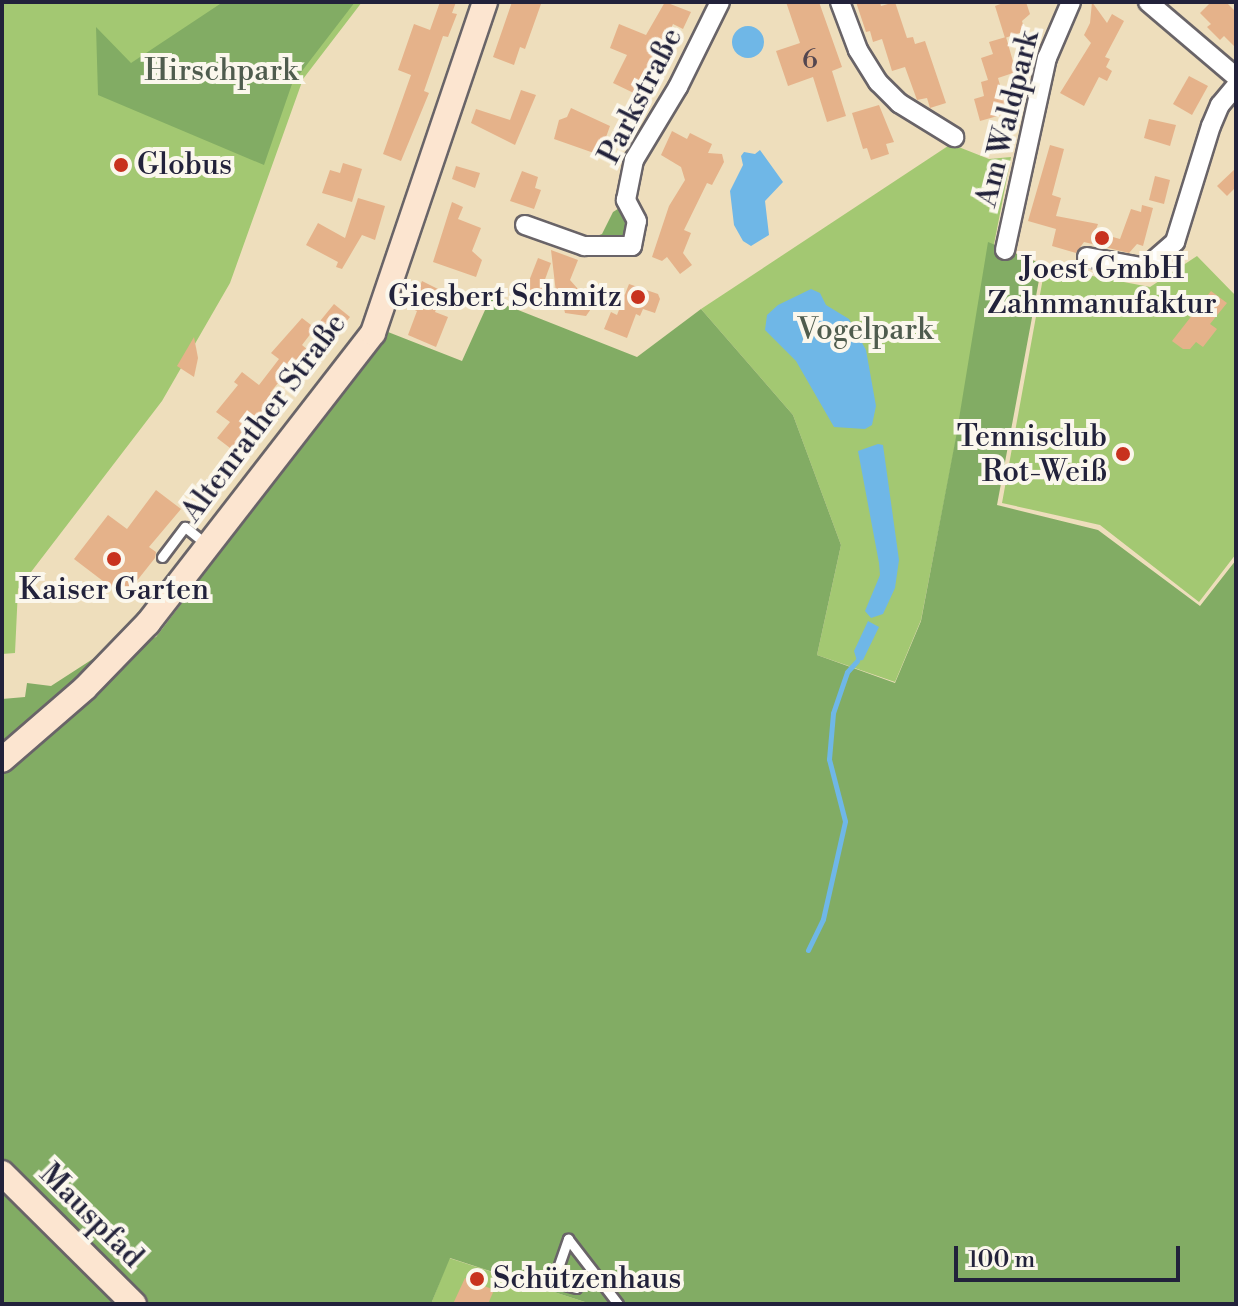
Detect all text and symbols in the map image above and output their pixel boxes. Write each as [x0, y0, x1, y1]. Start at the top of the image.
street label: Parkstraße [591, 22, 691, 170]
street label: Am Waldpark [969, 27, 1047, 211]
house number: 6 [802, 45, 818, 77]
park label: Hirschpark [144, 53, 298, 89]
place label: Globus [137, 147, 232, 183]
marker: Globus [112, 156, 130, 174]
marker: Joest GmbH Zahnmanufaktur [1093, 229, 1111, 247]
place label: Joest GmbH Zahnmanufaktur [987, 251, 1217, 322]
place label: Giesbert Schmitz [388, 279, 622, 315]
marker: Giesbert Schmitz [629, 288, 647, 306]
street label: Altenrather Straße [174, 307, 354, 529]
park label: Vogelpark [797, 312, 933, 348]
place label: Tennisclub Rot-Weiß [957, 419, 1107, 490]
marker: Tennisclub Rot-Weiß [1114, 445, 1132, 463]
marker: Kaiser Garten [105, 550, 123, 568]
place label: Kaiser Garten [19, 572, 209, 608]
street label: Mauspfad [32, 1157, 150, 1275]
scale bar [958, 1230, 1184, 1280]
text: 100 m [968, 1245, 1035, 1275]
place label: Schützenhaus [493, 1261, 681, 1297]
marker: Schützenhaus [468, 1270, 486, 1288]

